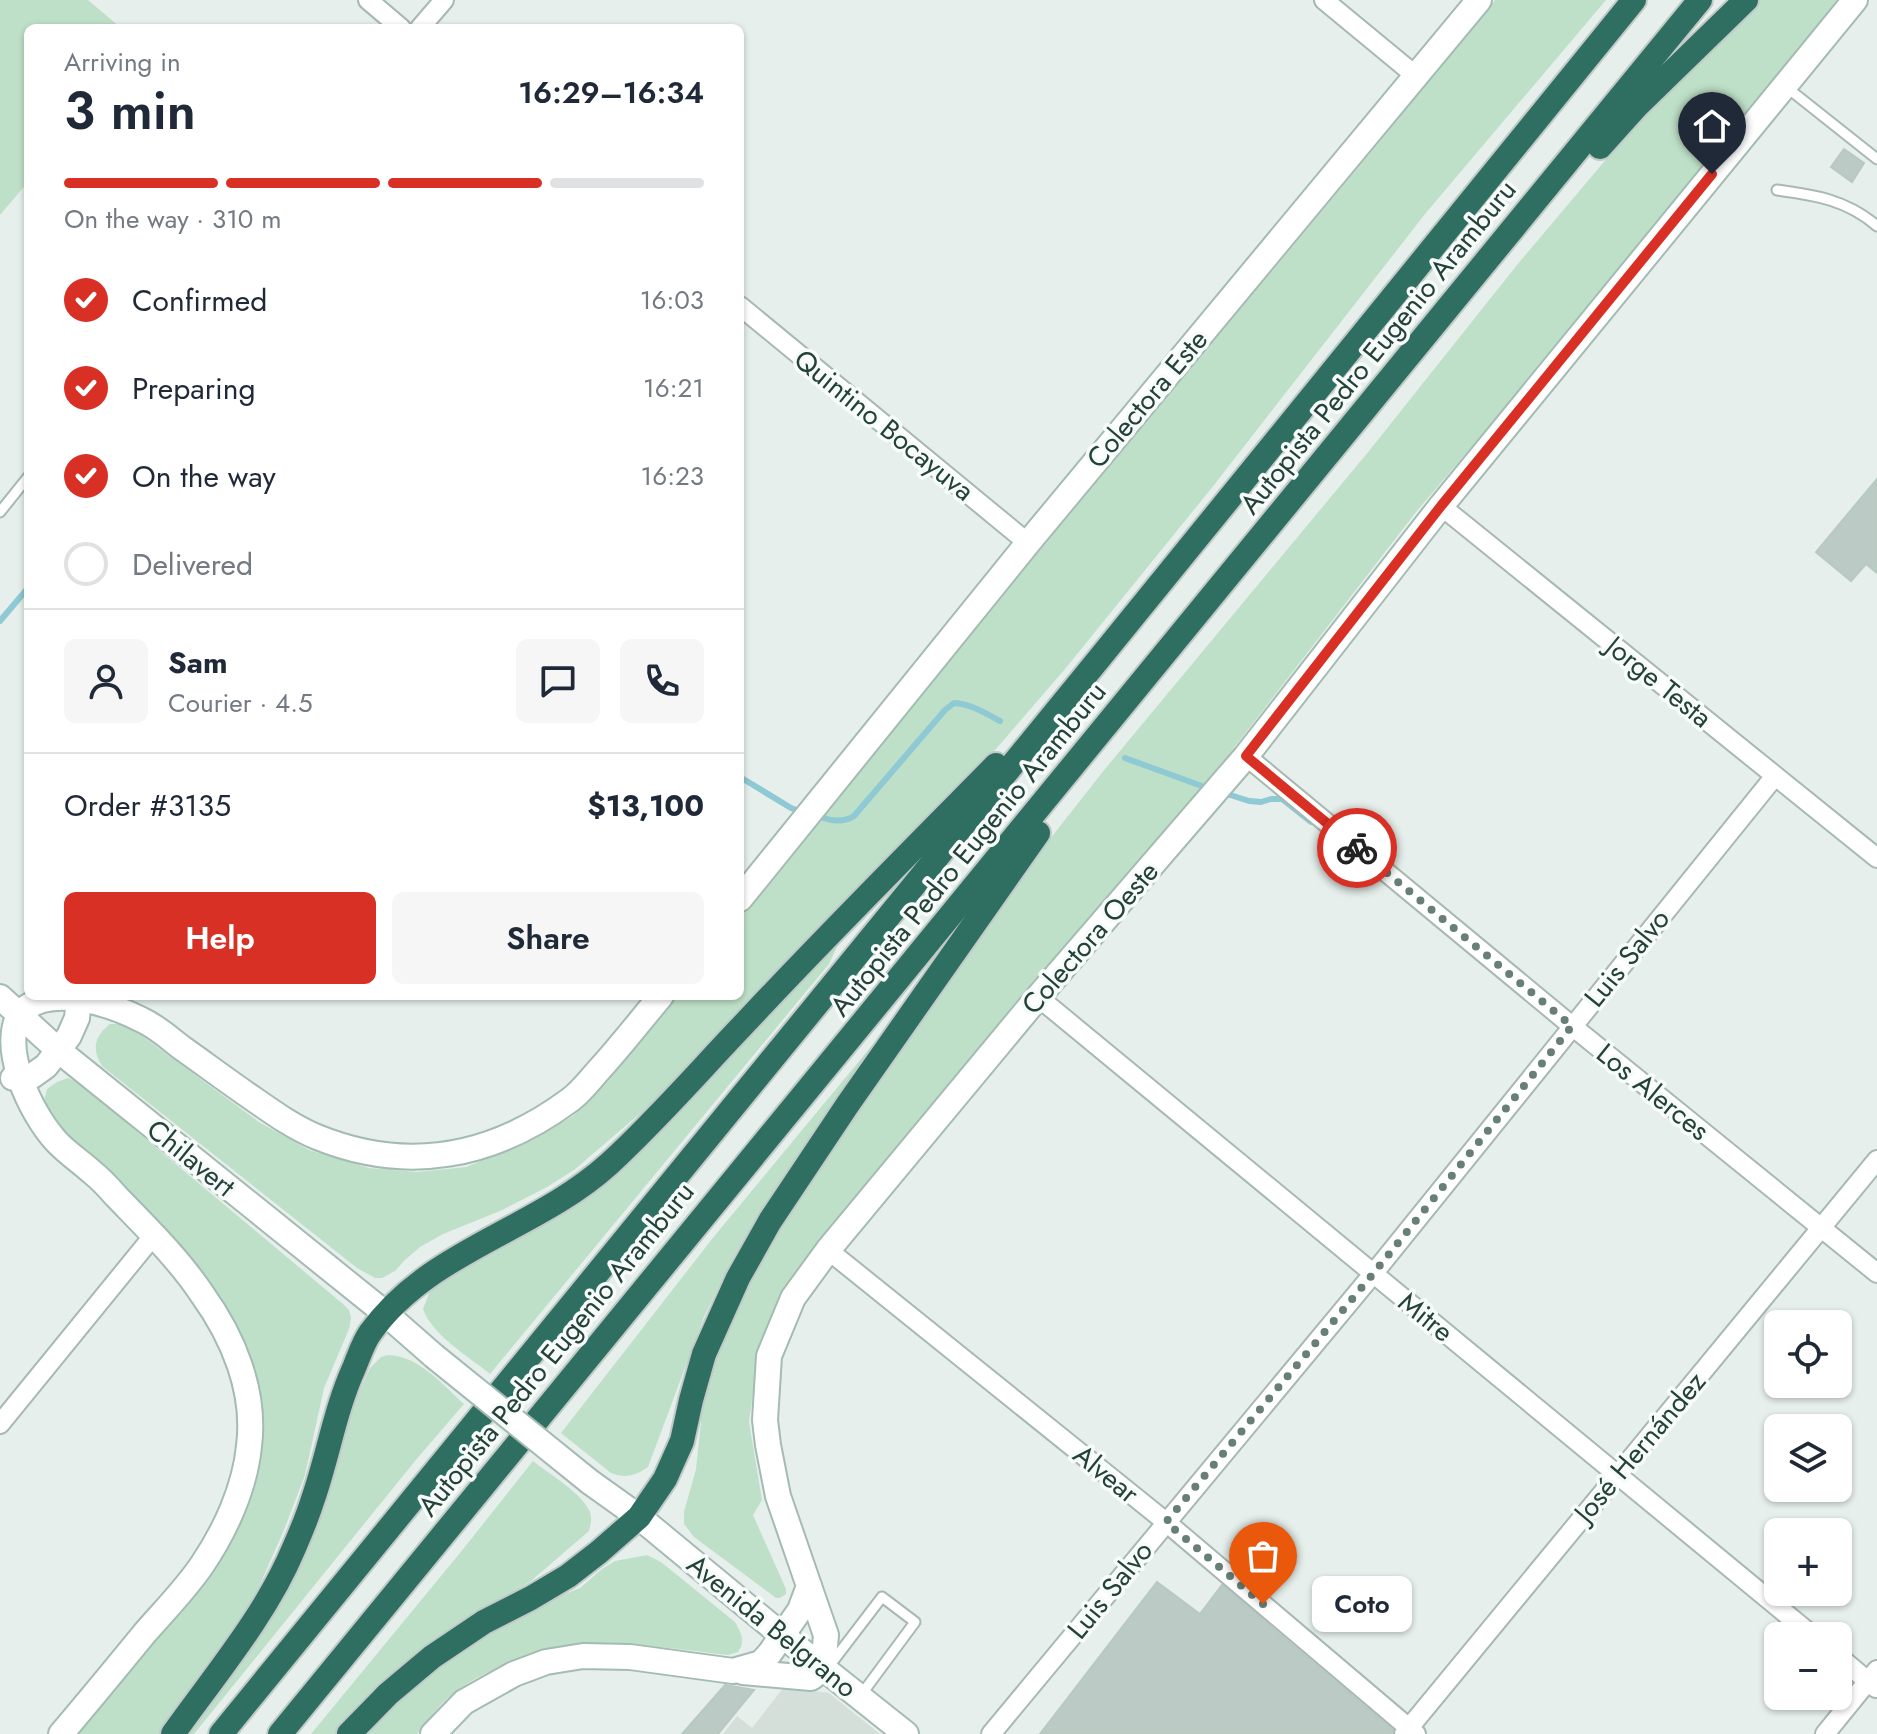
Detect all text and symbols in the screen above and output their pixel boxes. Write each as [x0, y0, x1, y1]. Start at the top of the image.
text: Arriving in [64, 43, 181, 81]
text: 16:29–16:34 [518, 71, 704, 114]
text: 3 min [64, 73, 196, 149]
pin [1678, 92, 1746, 174]
icon: home [1690, 104, 1734, 148]
street label: Autopista Pedro Eugenio Aramburu [1230, 171, 1526, 523]
text: On the way · 310 m [64, 200, 282, 238]
icon: check [64, 278, 108, 322]
text: Confirmed [132, 279, 267, 322]
text: 16:03 [640, 281, 704, 319]
street label: Colectora Este [1077, 321, 1217, 477]
street label: Quintino Bocayuva [785, 339, 983, 511]
icon: check [64, 366, 108, 410]
text: Preparing [132, 367, 256, 410]
text: 16:21 [643, 369, 704, 407]
icon: check [64, 454, 108, 498]
text: On the way [132, 455, 276, 498]
text: 16:23 [641, 457, 704, 495]
text: Delivered [132, 543, 253, 586]
street label: Jorge Testa [1594, 624, 1721, 738]
button: person [64, 639, 148, 723]
button: chat [516, 639, 600, 723]
button: phone [620, 639, 704, 723]
text: Sam [168, 641, 228, 684]
street label: Autopista Pedro Eugenio Aramburu [820, 673, 1116, 1025]
text: Courier · 4.5 [168, 684, 313, 722]
text: Order #3135 [64, 784, 231, 827]
text: $13,100 [587, 784, 704, 827]
courier [1317, 808, 1397, 888]
icon: bike [1335, 826, 1379, 870]
street label: Colectora Oeste [1012, 852, 1168, 1024]
button: Help [64, 892, 376, 984]
button: Share [392, 892, 704, 984]
street label: Luis Salvo [1575, 900, 1679, 1016]
street label: Los Alerces [1588, 1034, 1718, 1150]
street label: Chilavert [138, 1109, 244, 1207]
street label: Autopista Pedro Eugenio Aramburu [408, 1173, 704, 1525]
street label: Mitre [1390, 1282, 1462, 1352]
map controls [1764, 1310, 1852, 1710]
button: locate [1764, 1310, 1852, 1398]
street label: José Hernández [1562, 1363, 1716, 1534]
button: layers [1764, 1414, 1852, 1502]
street label: Alvear [1064, 1435, 1148, 1514]
button: + [1764, 1518, 1852, 1606]
pin [1229, 1522, 1297, 1604]
street label: Luis Salvo [1058, 1532, 1162, 1648]
icon: bag [1241, 1534, 1285, 1578]
street label: Avenida Belgrano [678, 1544, 866, 1708]
callout: Coto [1311, 1576, 1411, 1632]
text: Coto [1334, 1585, 1390, 1623]
button: − [1764, 1622, 1852, 1710]

